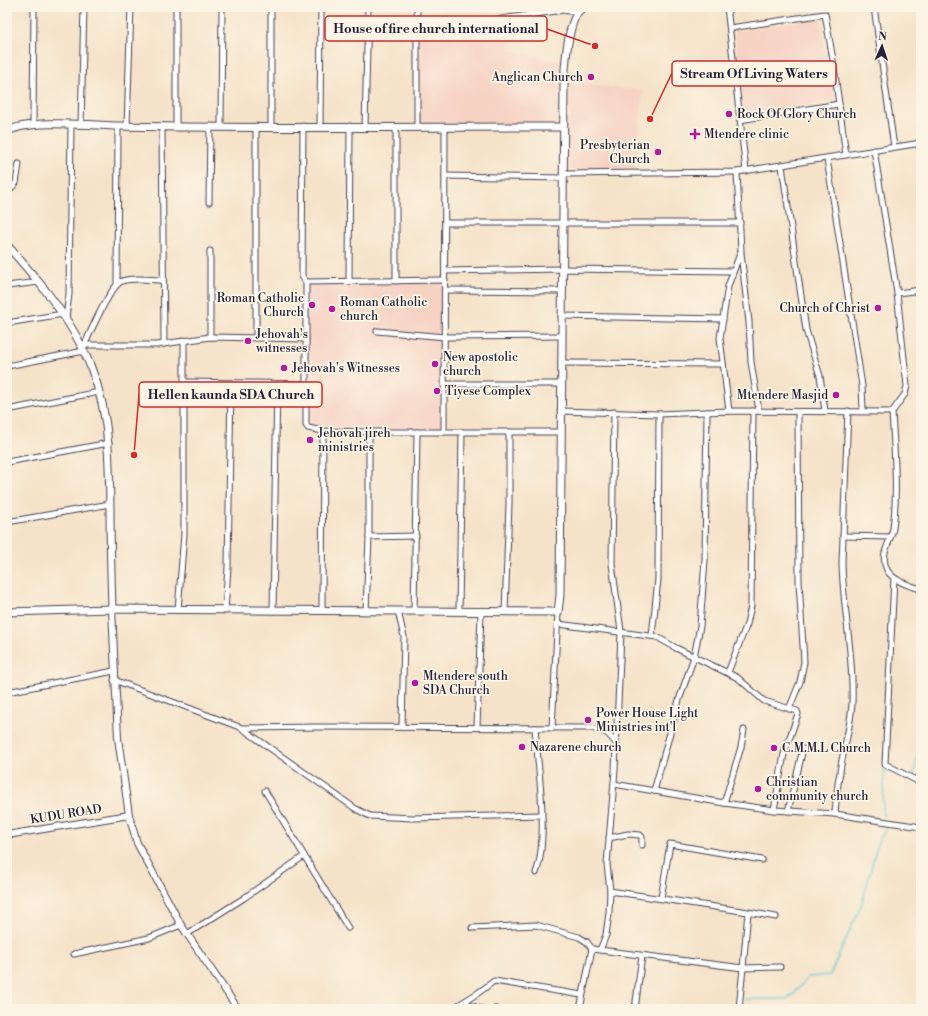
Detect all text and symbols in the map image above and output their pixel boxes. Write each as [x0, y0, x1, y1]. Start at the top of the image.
callout: House of fire church international [325, 16, 547, 41]
text: House of fire church international [333, 21, 539, 37]
north arrow [862, 26, 902, 66]
text: N [878, 30, 887, 44]
callout: Stream Of Living Waters [672, 61, 836, 86]
text: Stream Of Living Waters [680, 66, 828, 82]
place label: Anglican Church [491, 70, 583, 85]
marker: Anglican Church [586, 72, 596, 82]
place label: Rock Of Glory Church [737, 107, 856, 122]
marker: Rock Of Glory Church [724, 109, 734, 119]
place label: Mtendere clinic [704, 127, 789, 142]
marker: Mtendere clinic [689, 128, 701, 140]
place label: Presbyterian Church [580, 138, 650, 167]
marker: Presbyterian Church [653, 147, 663, 157]
place label: Roman Catholic Church [217, 291, 304, 320]
place label: Roman Catholic church [340, 295, 427, 324]
marker: Roman Catholic Church [307, 300, 317, 310]
place label: Church of Christ [779, 301, 871, 316]
marker: Church of Christ [873, 303, 883, 313]
marker: Roman Catholic church [327, 304, 337, 314]
place label: Jehovah's witnesses [255, 327, 308, 356]
marker: Jehovah's witnesses [243, 336, 253, 346]
place label: New apostolic church [443, 350, 518, 379]
marker: New apostolic church [430, 359, 440, 369]
place label: Jehovah's Witnesses [291, 361, 400, 376]
marker: Jehovah's Witnesses [279, 363, 289, 373]
callout: Hellen kaunda SDA Church [139, 382, 322, 407]
place label: Tiyese Complex [445, 384, 532, 399]
marker: Tiyese Complex [432, 386, 442, 396]
text: Hellen kaunda SDA Church [148, 387, 314, 403]
place label: Mtendere Masjid [737, 388, 828, 403]
marker: Mtendere Masjid [831, 390, 841, 400]
place label: Jehovah jireh ministries [317, 426, 391, 455]
marker: Jehovah jireh ministries [305, 435, 315, 445]
place label: Mtendere south SDA Church [423, 669, 508, 698]
marker: Mtendere south SDA Church [410, 678, 420, 688]
place label: Power House Light Ministries int'l [596, 706, 699, 735]
marker: Power House Light Ministries int'l [583, 715, 593, 725]
place label: Nazarene church [530, 740, 622, 755]
place label: C.M.M.L Church [782, 741, 871, 756]
marker: Nazarene church [517, 742, 527, 752]
marker: C.M.M.L Church [769, 743, 779, 753]
place label: Christian community church [766, 775, 868, 804]
marker: Christian community church [753, 784, 763, 794]
street label: KUDU ROAD [29, 801, 103, 828]

